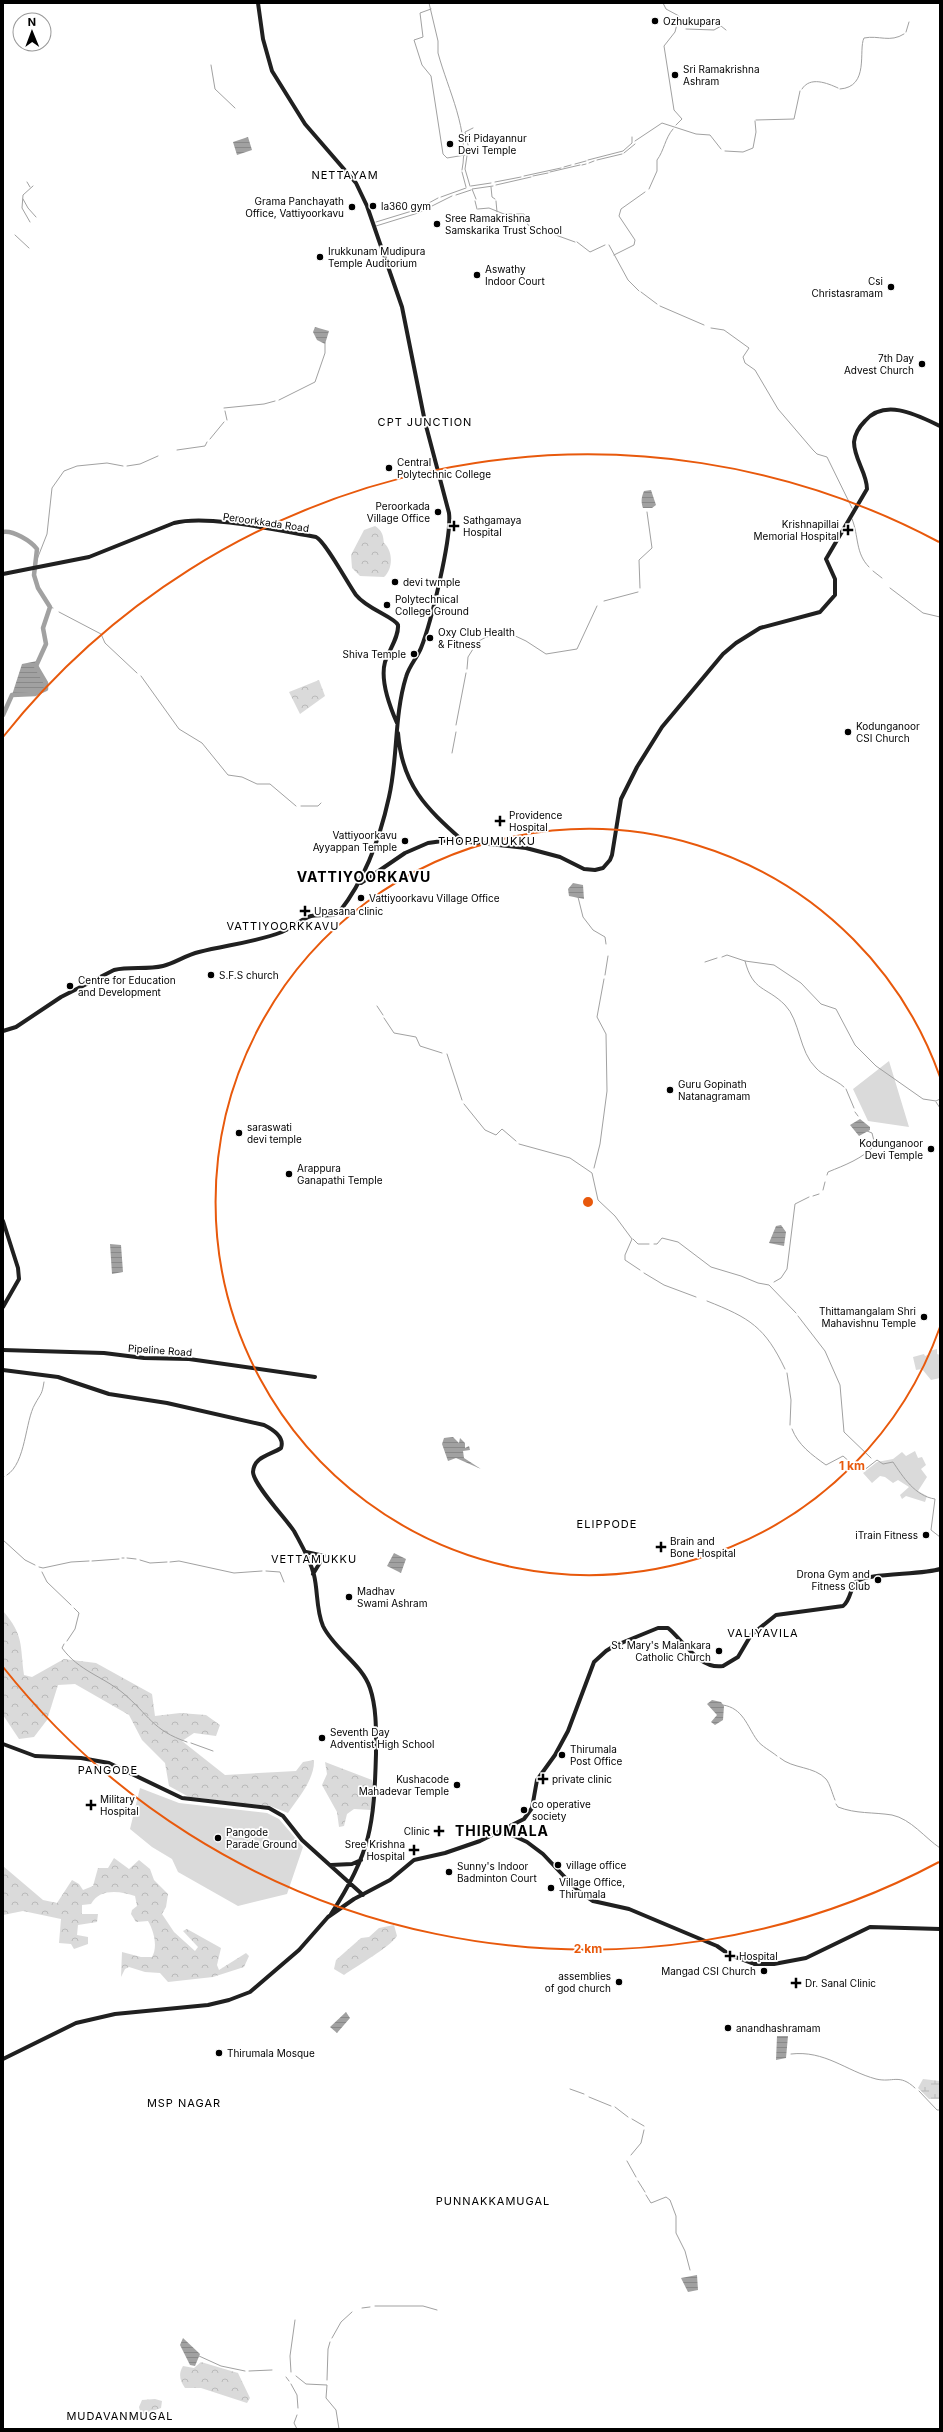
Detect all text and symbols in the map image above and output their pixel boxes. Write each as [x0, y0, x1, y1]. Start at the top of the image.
north arrow [12, 12, 52, 52]
text: N [28, 15, 36, 29]
place label: Ozhukupara [663, 15, 721, 27]
marker: Ozhukupara [650, 16, 660, 26]
place label: Sri Ramakrishna Ashram [683, 63, 760, 87]
marker: Sri Ramakrishna Ashram [670, 70, 680, 80]
place label: Sri Pidayannur Devi Temple [458, 132, 527, 156]
marker: Sri Pidayannur Devi Temple [445, 139, 455, 149]
district label: NETTAYAM [311, 168, 379, 182]
place label: Grama Panchayath Office, Vattiyoorkavu [245, 195, 344, 219]
place label: la360 gym [381, 200, 431, 212]
marker: la360 gym [368, 201, 378, 211]
marker: Grama Panchayath Office, Vattiyoorkavu [347, 202, 357, 212]
place label: Sree Ramakrishna Samskarika Trust School [445, 212, 562, 236]
marker: Sree Ramakrishna Samskarika Trust School [432, 219, 442, 229]
place label: Irukkunam Mudipura Temple Auditorium [328, 245, 425, 269]
marker: Irukkunam Mudipura Temple Auditorium [315, 252, 325, 262]
place label: Aswathy Indoor Court [485, 263, 545, 287]
marker: Aswathy Indoor Court [472, 270, 482, 280]
place label: Csi Christasramam [811, 275, 883, 299]
marker: Csi Christasramam [886, 282, 896, 292]
place label: 7th Day Advest Church [844, 352, 914, 376]
marker: 7th Day Advest Church [917, 359, 927, 369]
district label: CPT JUNCTION [378, 415, 472, 429]
place label: Central Polytechnic College [397, 456, 491, 480]
marker: Central Polytechnic College [384, 463, 394, 473]
place label: Peroorkada Village Office [367, 500, 430, 524]
marker: Peroorkada Village Office [433, 507, 443, 517]
street label: Peroorkkada Road [222, 510, 310, 534]
place label: Sathgamaya Hospital [463, 514, 521, 538]
place label: Krishnapillai Memorial Hospital [754, 518, 839, 542]
marker: Sathgamaya Hospital [448, 520, 460, 532]
marker: Krishnapillai Memorial Hospital [842, 524, 854, 536]
place label: devi twmple [403, 576, 461, 588]
marker: devi twmple [390, 577, 400, 587]
place label: Polytechnical College Ground [395, 593, 469, 617]
marker: Polytechnical College Ground [382, 600, 392, 610]
place label: Oxy Club Health & Fitness [438, 626, 515, 650]
marker: Oxy Club Health & Fitness [425, 633, 435, 643]
place label: Shiva Temple [343, 648, 406, 660]
marker: Shiva Temple [409, 649, 419, 659]
place label: Kodunganoor CSI Church [856, 720, 920, 744]
marker: Kodunganoor CSI Church [843, 727, 853, 737]
place label: Providence Hospital [509, 809, 562, 833]
marker: Providence Hospital [494, 815, 506, 827]
place label: Vattiyoorkavu Ayyappan Temple [313, 829, 397, 853]
district label: THOPPUMUKKU [438, 834, 536, 848]
marker: Vattiyoorkavu Ayyappan Temple [400, 836, 410, 846]
district label: VATTIYOORKAVU [297, 868, 431, 885]
place label: Vattiyoorkavu Village Office [369, 892, 500, 904]
marker: Vattiyoorkavu Village Office [356, 893, 366, 903]
marker: Upasana clinic [299, 905, 311, 917]
place label: Upasana clinic [314, 905, 383, 917]
district label: VATTIYOORKKAVU [226, 919, 340, 933]
place label: S.F.S church [219, 969, 279, 981]
marker: S.F.S church [206, 970, 216, 980]
place label: Centre for Education and Development [78, 974, 176, 998]
marker: Centre for Education and Development [65, 981, 75, 991]
place label: Guru Gopinath Natanagramam [678, 1078, 750, 1102]
marker: Guru Gopinath Natanagramam [665, 1085, 675, 1095]
place label: saraswati devi temple [247, 1121, 302, 1145]
marker: saraswati devi temple [234, 1128, 244, 1138]
place label: Kodunganoor Devi Temple [859, 1137, 923, 1161]
marker: Kodunganoor Devi Temple [926, 1144, 936, 1154]
place label: Arappura Ganapathi Temple [297, 1162, 383, 1186]
marker: Arappura Ganapathi Temple [284, 1169, 294, 1179]
centre of rings [581, 1195, 595, 1209]
place label: Thittamangalam Shri Mahavishnu Temple [819, 1305, 916, 1329]
marker: Thittamangalam Shri Mahavishnu Temple [919, 1312, 929, 1322]
street label: Pipeline Road [128, 1342, 192, 1358]
text: 1 km [839, 1458, 865, 1473]
district label: ELIPPODE [577, 1517, 637, 1531]
place label: iTrain Fitness [855, 1529, 918, 1541]
marker: iTrain Fitness [921, 1530, 931, 1540]
place label: Brain and Bone Hospital [670, 1535, 736, 1559]
marker: Brain and Bone Hospital [655, 1541, 667, 1553]
district label: VETTAMUKKU [271, 1552, 357, 1566]
place label: Drona Gym and Fitness Club [797, 1568, 870, 1592]
marker: Drona Gym and Fitness Club [873, 1575, 883, 1585]
place label: Madhav Swami Ashram [357, 1585, 427, 1609]
marker: Madhav Swami Ashram [344, 1592, 354, 1602]
district label: VALIYAVILA [727, 1626, 799, 1640]
place label: St. Mary's Malankara Catholic Church [611, 1639, 711, 1663]
marker: St. Mary's Malankara Catholic Church [714, 1646, 724, 1656]
place label: Seventh Day Adventist High School [330, 1726, 434, 1750]
marker: Seventh Day Adventist High School [317, 1733, 327, 1743]
place label: Thirumala Post Office [570, 1743, 622, 1767]
marker: Thirumala Post Office [557, 1750, 567, 1760]
district label: PANGODE [78, 1763, 138, 1777]
place label: Kushacode Mahadevar Temple [359, 1773, 449, 1797]
marker: private clinic [537, 1773, 549, 1785]
place label: private clinic [552, 1773, 612, 1785]
marker: Kushacode Mahadevar Temple [452, 1780, 462, 1790]
place label: Military Hospital [100, 1793, 139, 1817]
place label: co operative society [532, 1798, 591, 1822]
marker: Military Hospital [85, 1799, 97, 1811]
marker: co operative society [519, 1805, 529, 1815]
district label: THIRUMALA [455, 1822, 549, 1839]
place label: Clinic [404, 1825, 430, 1837]
marker: Clinic [433, 1825, 445, 1837]
place label: Pangode Parade Ground [226, 1826, 297, 1850]
marker: Pangode Parade Ground [213, 1833, 223, 1843]
place label: Sree Krishna Hospital [345, 1838, 405, 1862]
marker: Sree Krishna Hospital [408, 1844, 420, 1856]
place label: village office [566, 1859, 626, 1871]
place label: Sunny's Indoor Badminton Court [457, 1860, 537, 1884]
marker: village office [553, 1860, 563, 1870]
marker: Sunny's Indoor Badminton Court [444, 1867, 454, 1877]
place label: Village Office, Thirumala [559, 1876, 625, 1900]
marker: Village Office, Thirumala [546, 1883, 556, 1893]
text: 2 km [574, 1941, 602, 1956]
marker: Hospital [724, 1950, 736, 1962]
place label: Hospital [739, 1950, 778, 1962]
place label: Mangad CSI Church [661, 1965, 756, 1977]
marker: Mangad CSI Church [759, 1966, 769, 1976]
place label: assemblies of god church [545, 1970, 611, 1994]
marker: assemblies of god church [614, 1977, 624, 1987]
marker: Dr. Sanal Clinic [790, 1977, 802, 1989]
place label: Dr. Sanal Clinic [805, 1977, 876, 1989]
place label: anandhashramam [736, 2022, 820, 2034]
marker: anandhashramam [723, 2023, 733, 2033]
place label: Thirumala Mosque [227, 2047, 315, 2059]
marker: Thirumala Mosque [214, 2048, 224, 2058]
district label: MSP NAGAR [147, 2096, 221, 2110]
district label: PUNNAKKAMUGAL [436, 2194, 550, 2208]
district label: MUDAVANMUGAL [66, 2409, 174, 2423]

